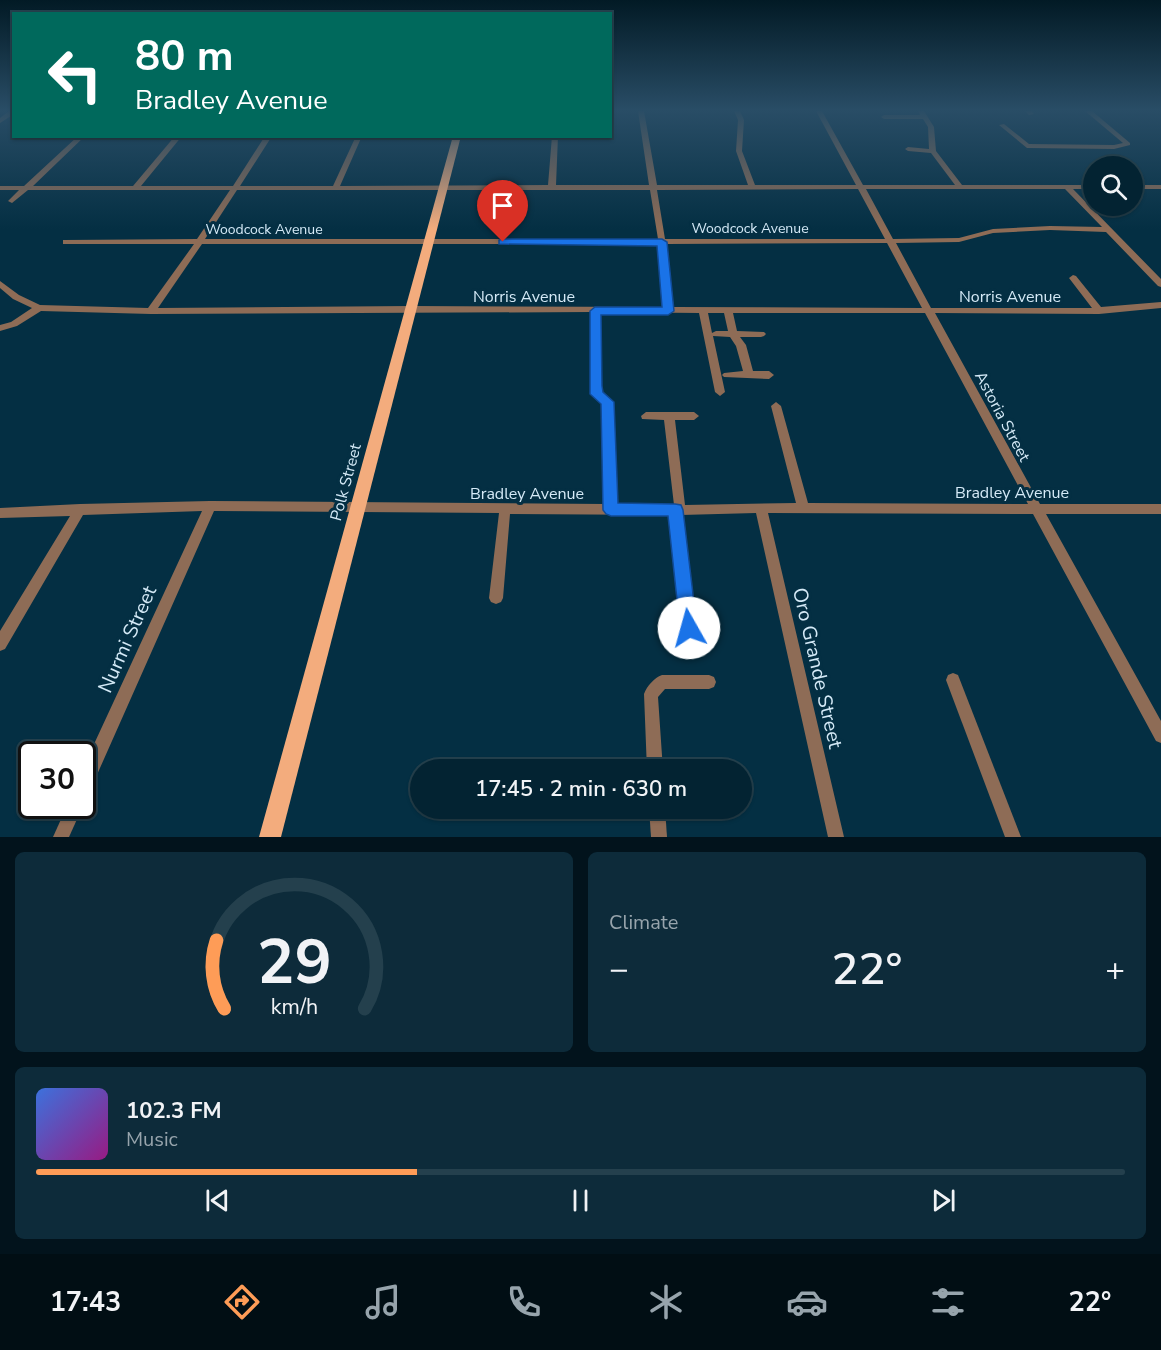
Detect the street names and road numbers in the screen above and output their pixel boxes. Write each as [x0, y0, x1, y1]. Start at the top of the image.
street label: Woodcock Avenue [691, 219, 809, 238]
street label: Woodcock Avenue [205, 220, 323, 239]
street label: Norris Avenue [473, 286, 575, 308]
street label: Norris Avenue [959, 286, 1061, 308]
street label: Astoria Street [969, 367, 1035, 466]
street label: Polk Street [325, 441, 367, 523]
street label: Bradley Avenue [955, 482, 1069, 504]
street label: Bradley Avenue [470, 483, 584, 505]
street label: Nurmi Street [92, 580, 164, 697]
street label: Oro Grande Street [786, 585, 849, 752]

